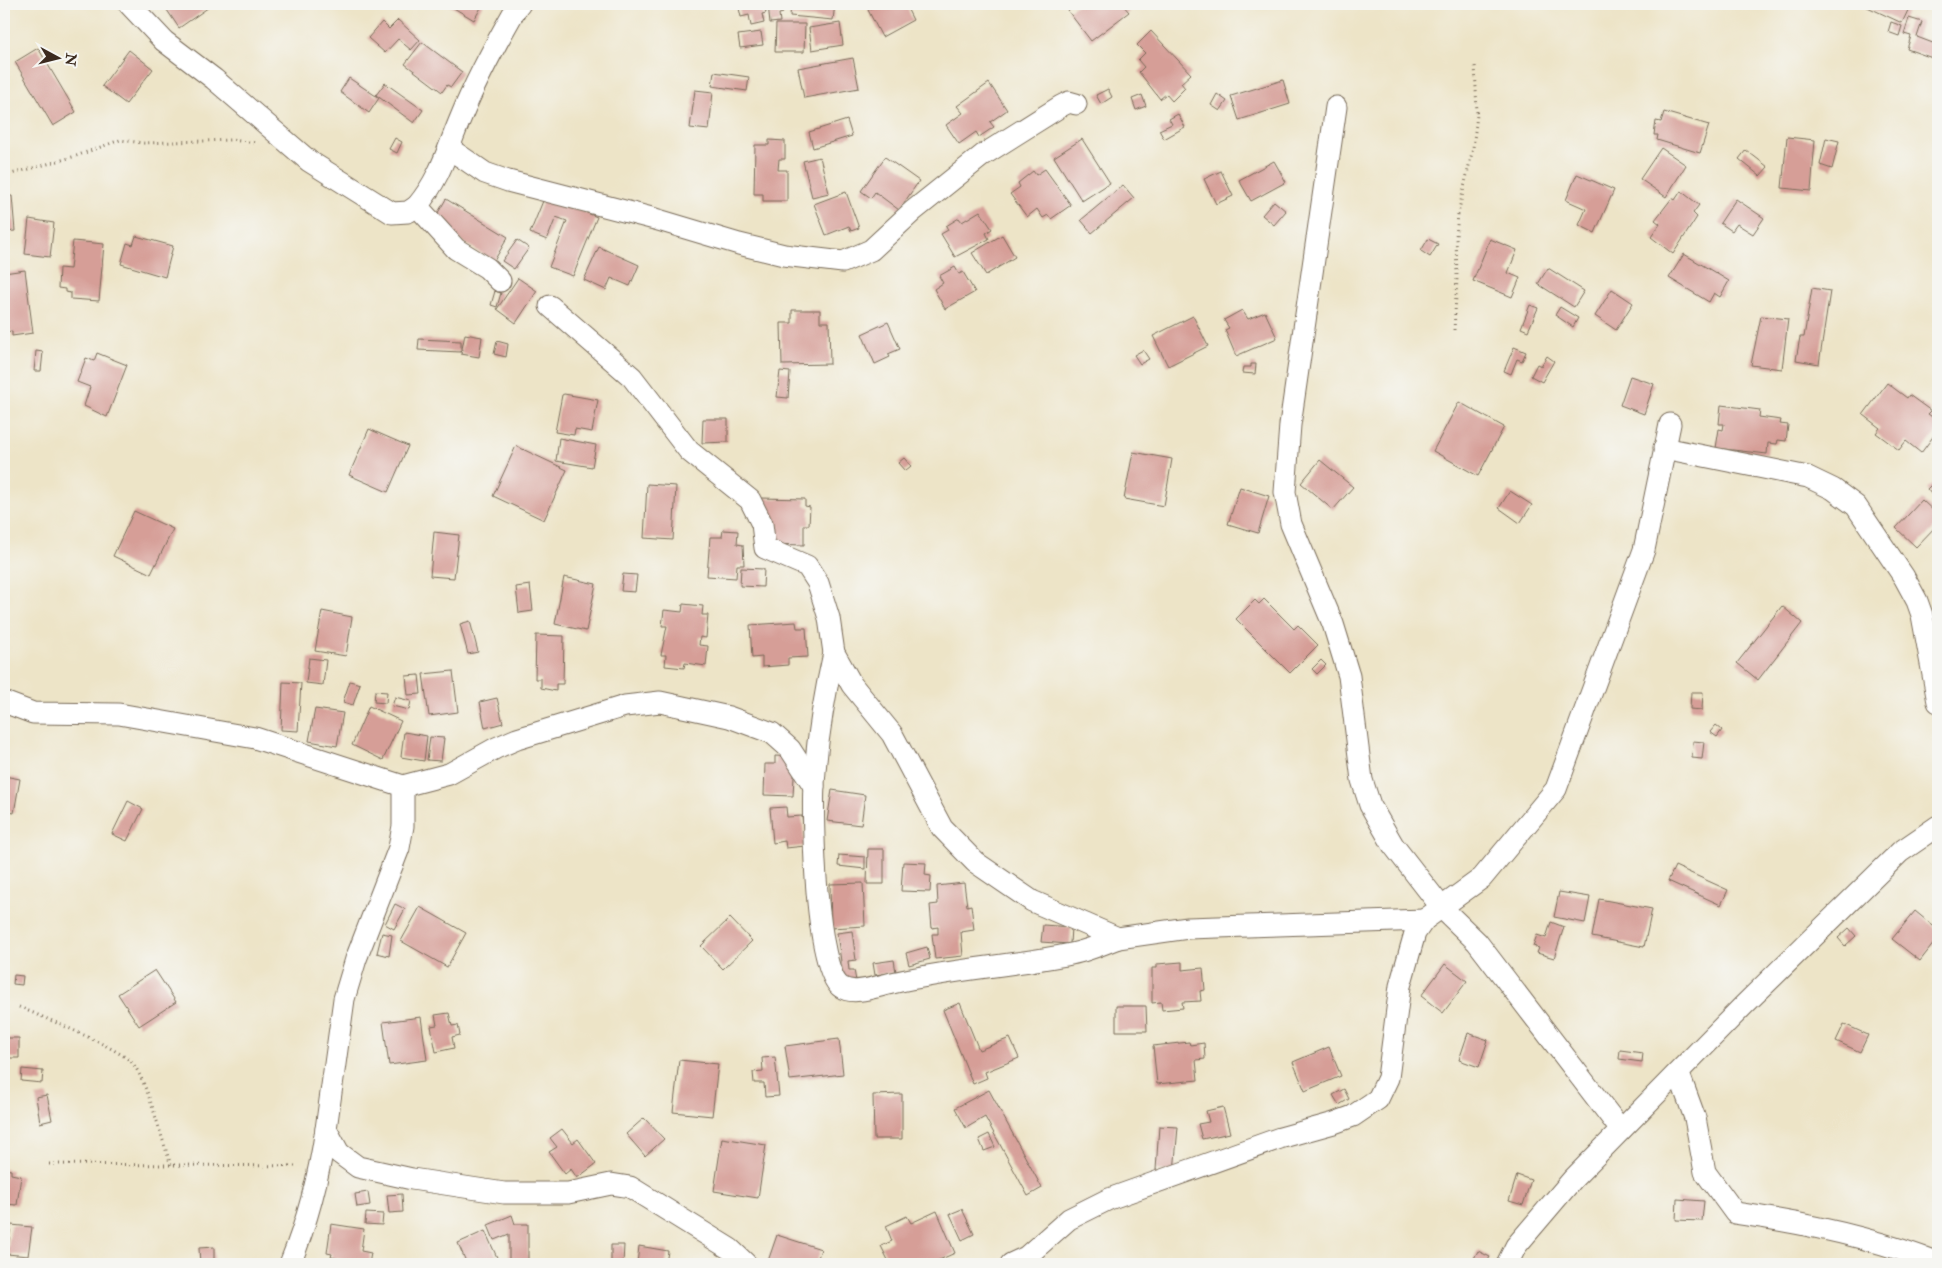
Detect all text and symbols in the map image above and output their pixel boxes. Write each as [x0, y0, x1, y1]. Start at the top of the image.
north arrow [32, 32, 82, 82]
text: N [61, 51, 80, 67]

